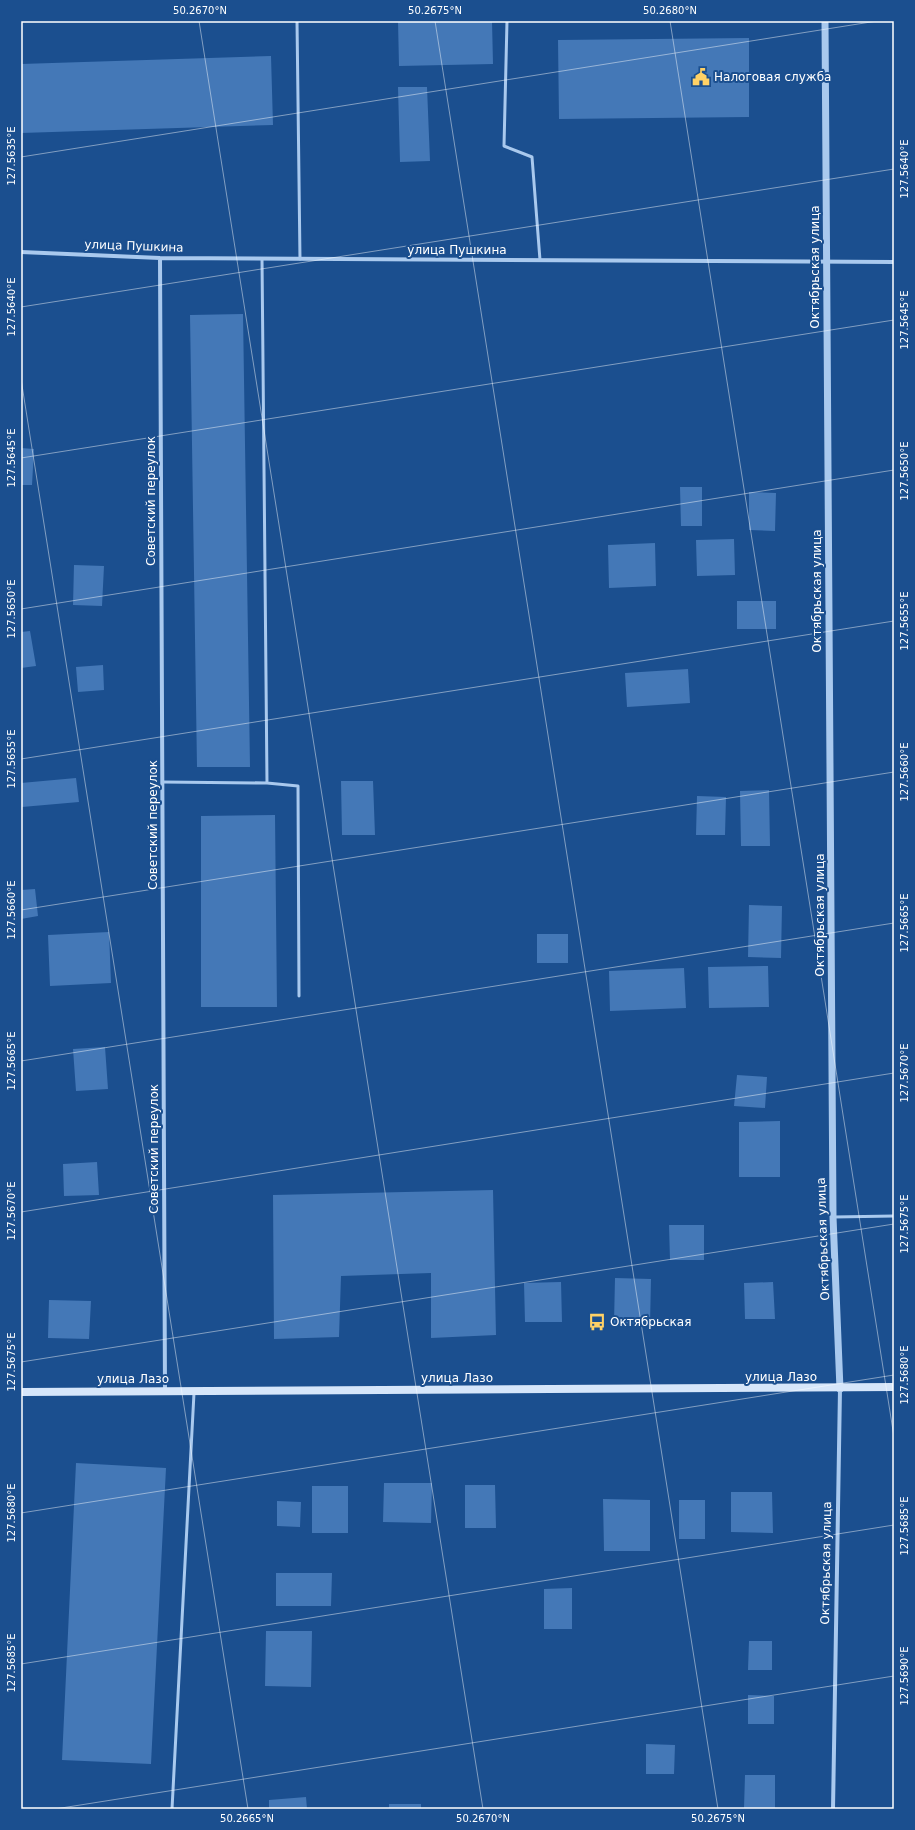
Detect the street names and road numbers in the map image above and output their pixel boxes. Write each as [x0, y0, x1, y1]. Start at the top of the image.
street label: Октябрьская улица [808, 205, 822, 329]
street label: улица Пушкина [84, 237, 184, 255]
street label: улица Пушкина [407, 243, 507, 257]
street label: Советский переулок [144, 436, 158, 566]
street label: Октябрьская улица [810, 529, 824, 653]
street label: Советский переулок [146, 760, 160, 890]
street label: Октябрьская улица [813, 853, 827, 977]
street label: Советский переулок [147, 1084, 161, 1214]
street label: Октябрьская улица [814, 1177, 832, 1301]
street label: улица Лазо [745, 1370, 817, 1384]
street label: улица Лазо [421, 1371, 493, 1385]
street label: улица Лазо [97, 1372, 169, 1386]
street label: Октябрьская улица [818, 1501, 834, 1625]

